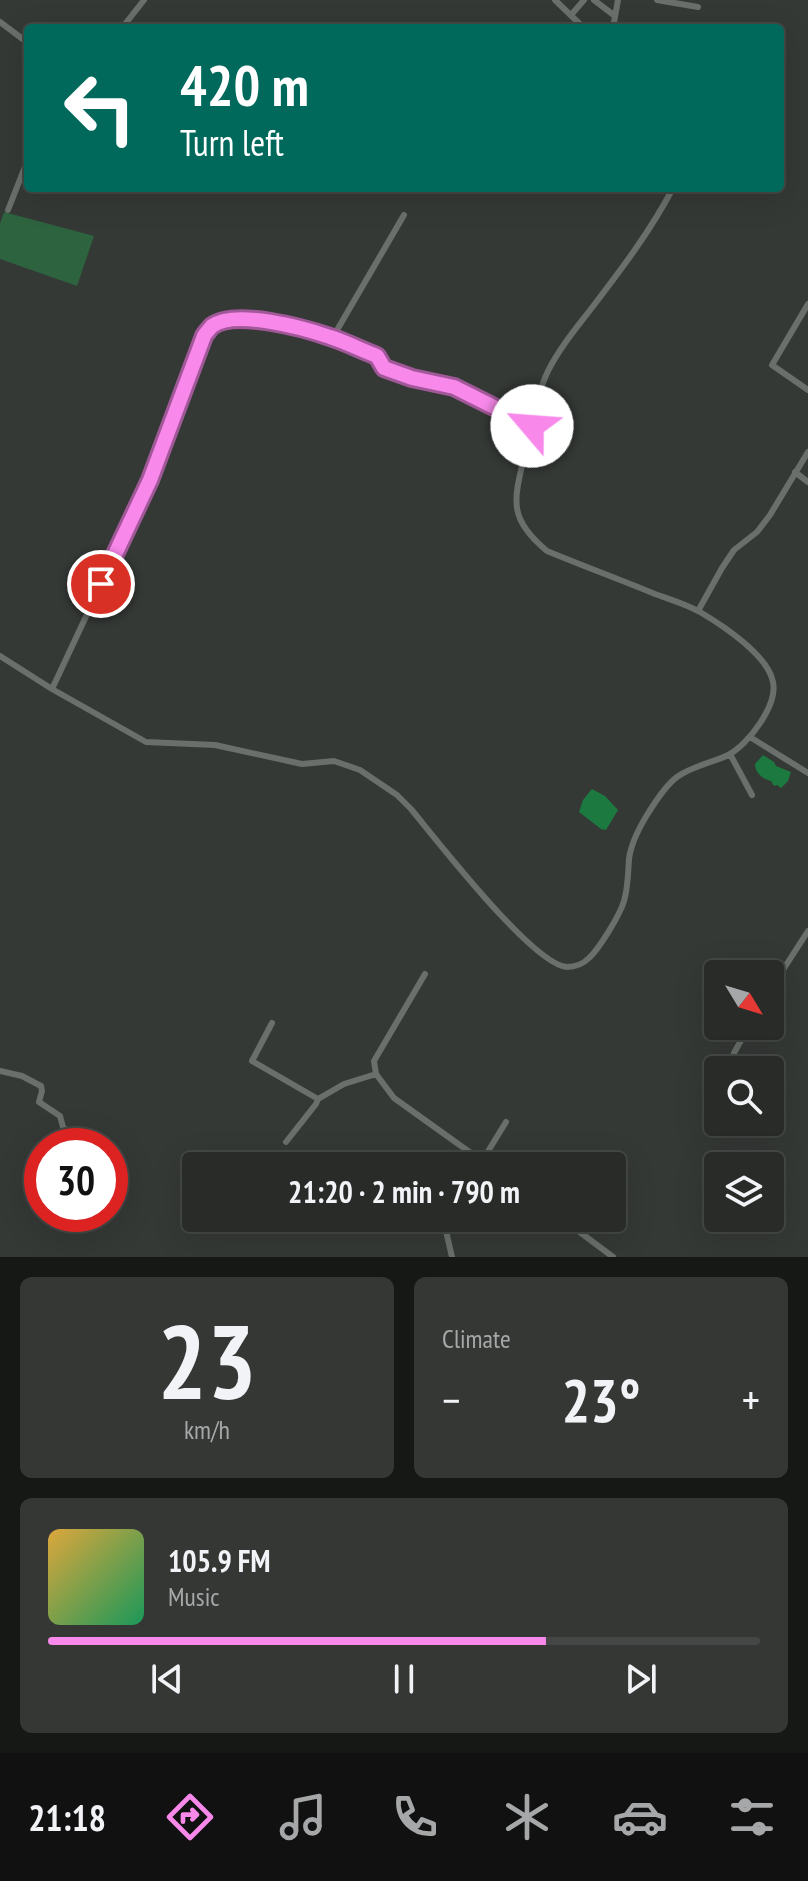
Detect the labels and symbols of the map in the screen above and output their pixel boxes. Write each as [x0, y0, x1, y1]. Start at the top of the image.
position arrow [490, 384, 574, 468]
pin [67, 550, 135, 618]
north arrow [704, 960, 784, 1040]
speed limit sign: 30 [24, 1128, 128, 1232]

